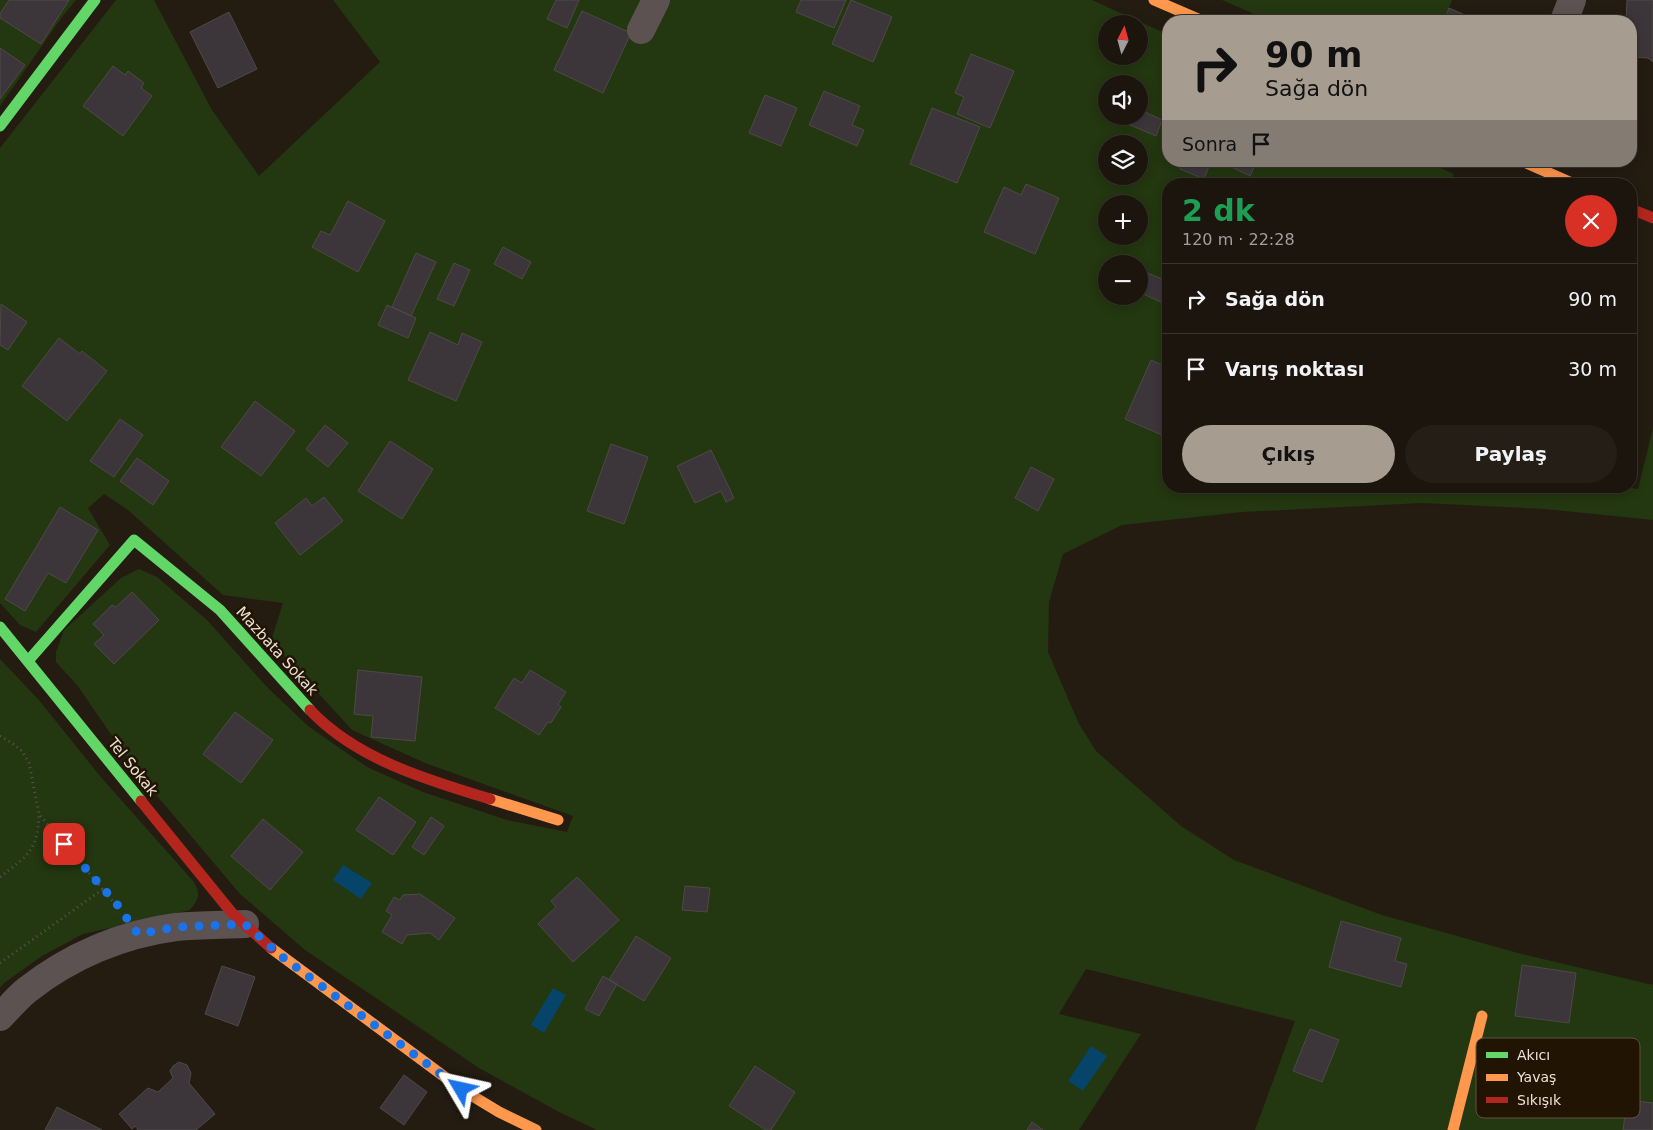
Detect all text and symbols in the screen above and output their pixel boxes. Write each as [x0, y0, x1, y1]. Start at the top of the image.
north arrow [1098, 15, 1148, 65]
map controls [1098, 15, 1148, 305]
icon: right [1182, 35, 1247, 100]
text: 90 m [1265, 35, 1362, 75]
button: sound [1098, 75, 1148, 125]
text: Sağa dön [1265, 76, 1368, 101]
icon: arrive [1247, 130, 1275, 158]
text: Sonra [1182, 133, 1237, 155]
button: layers [1098, 135, 1148, 185]
text: 2 dk [1182, 193, 1255, 228]
button: + [1098, 195, 1148, 245]
button: close [1565, 195, 1617, 247]
text: 120 m · 22:28 [1182, 230, 1295, 249]
button: − [1098, 255, 1148, 305]
icon: right [1182, 285, 1210, 313]
text: Sağa dön [1225, 288, 1325, 310]
text: 90 m [1568, 288, 1617, 310]
icon: arrive [1182, 355, 1210, 383]
text: Varış noktası [1225, 358, 1364, 380]
text: 30 m [1568, 358, 1617, 380]
button: Çıkış [1182, 425, 1395, 483]
button: Paylaş [1405, 425, 1617, 483]
street label: Mazbata Sokak [232, 603, 322, 699]
street label: Tel Sokak [103, 733, 162, 800]
pin [43, 823, 85, 865]
icon: arrive [50, 830, 78, 858]
legend [1476, 1038, 1640, 1118]
text: Akıcı [1517, 1047, 1550, 1063]
position arrow [434, 1062, 486, 1114]
text: Yavaş [1516, 1069, 1556, 1085]
text: Sıkışık [1517, 1092, 1562, 1108]

